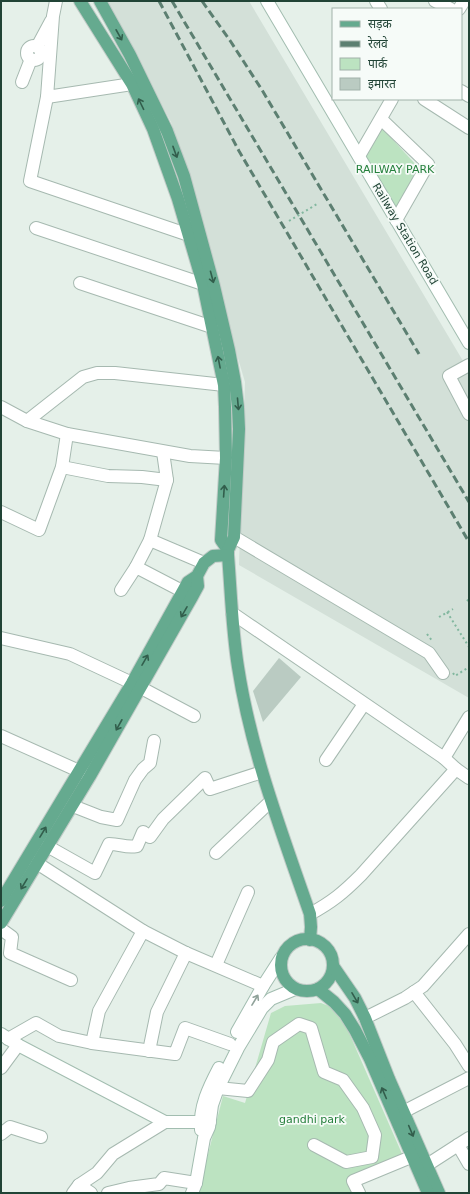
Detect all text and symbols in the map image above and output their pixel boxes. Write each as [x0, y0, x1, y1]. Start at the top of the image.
legend [332, 8, 462, 100]
text: सड़क [368, 17, 393, 31]
one-way arrow [115, 29, 123, 41]
text: रेलवे [368, 36, 388, 51]
text: पार्क [368, 57, 388, 71]
text: इमारत [368, 77, 397, 91]
one-way arrow [137, 98, 144, 110]
one-way arrow [171, 146, 179, 158]
park label: RAILWAY PARK [356, 163, 435, 176]
street label: Railway Station Road [369, 181, 441, 287]
one-way arrow [209, 270, 216, 283]
one-way arrow [215, 356, 223, 369]
one-way arrow [234, 397, 241, 410]
one-way arrow [221, 485, 228, 498]
one-way arrow [179, 606, 187, 618]
one-way arrow [142, 654, 150, 666]
one-way arrow [115, 719, 123, 731]
one-way arrow [39, 827, 47, 838]
one-way arrow [20, 878, 28, 889]
one-way arrow [351, 992, 359, 1004]
one-way arrow [251, 994, 259, 1006]
one-way arrow [380, 1088, 387, 1100]
park label: gandhi park [279, 1113, 346, 1126]
one-way arrow [408, 1124, 416, 1136]

